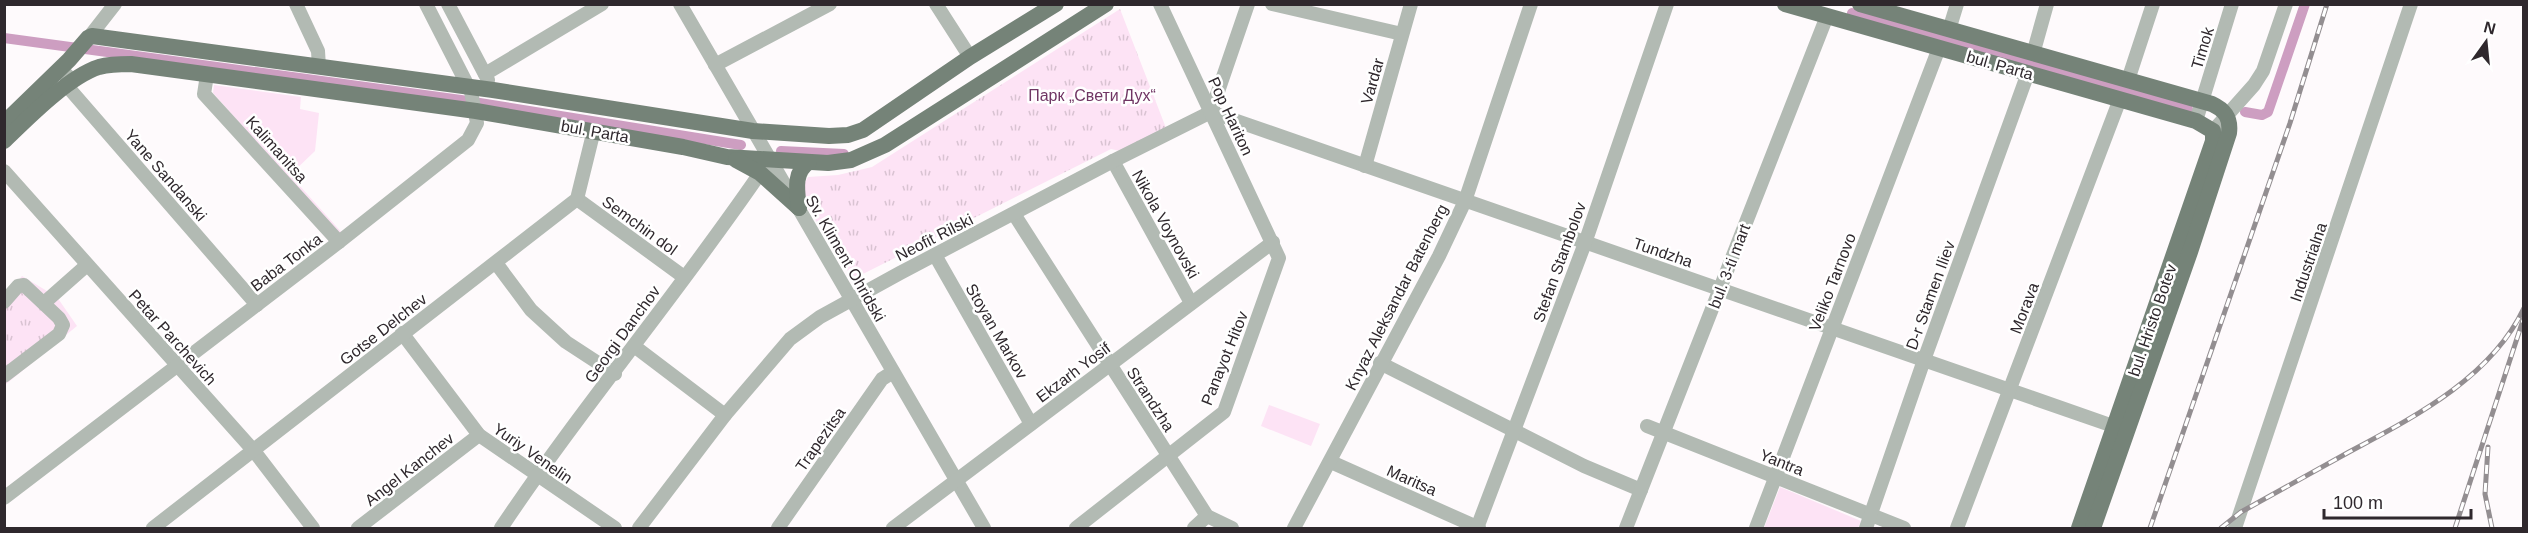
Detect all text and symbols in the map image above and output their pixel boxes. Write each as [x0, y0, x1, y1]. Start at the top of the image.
north arrow [2456, 12, 2516, 72]
text: N [2482, 18, 2498, 38]
street label: Timok [2188, 24, 2217, 71]
street label: bul. Parta [1965, 48, 2035, 83]
street label: Vardar [1358, 56, 1387, 106]
street label: Pop Hariton [1205, 74, 1256, 158]
park label: Парк „Свети Дух“ [1028, 87, 1156, 104]
street label: Kalimanitsa [243, 113, 311, 186]
street label: bul. Parta [560, 117, 630, 146]
street label: Yane Sandanski [121, 126, 210, 224]
street label: Nikola Voynovski [1129, 167, 1202, 281]
street label: Sv. Kliment Ohridski [802, 192, 889, 324]
street label: Semchin dol [599, 193, 680, 258]
street label: Stefan Stambolov [1530, 200, 1589, 324]
street label: Knyaz Aleksandar Batenberg [1342, 201, 1451, 393]
street label: Neofit Rilski [893, 211, 976, 264]
street label: Industrialna [2287, 220, 2330, 304]
street label: bul. 3-ti mart [1706, 221, 1754, 311]
street label: Baba Tonka [248, 230, 325, 295]
street label: Veliko Tarnovo [1806, 231, 1859, 334]
street label: Tundzha [1631, 234, 1695, 271]
street label: D-r Stamen Iliev [1903, 238, 1958, 352]
street label: bul. Hristo Botev [2125, 262, 2180, 378]
street label: Morava [2007, 280, 2042, 336]
street label: Stoyan Markov [963, 281, 1031, 382]
street label: Georgi Danchov [582, 283, 663, 386]
street label: Petar Parchevich [126, 286, 220, 388]
street label: Gotse Delchev [337, 290, 430, 368]
street label: Panayot Hitov [1198, 309, 1251, 408]
street label: Ekzarh Yosif [1033, 339, 1114, 406]
street label: Strandzha [1124, 364, 1178, 435]
street label: Trapezitsa [792, 404, 849, 475]
street label: Yuriy Venelin [490, 420, 575, 487]
street label: Angel Kanchev [362, 430, 457, 509]
street label: Yantra [1757, 446, 1806, 479]
street label: Maritsa [1384, 462, 1439, 499]
scale bar [2324, 482, 2471, 520]
text: 100 m [2333, 493, 2383, 513]

